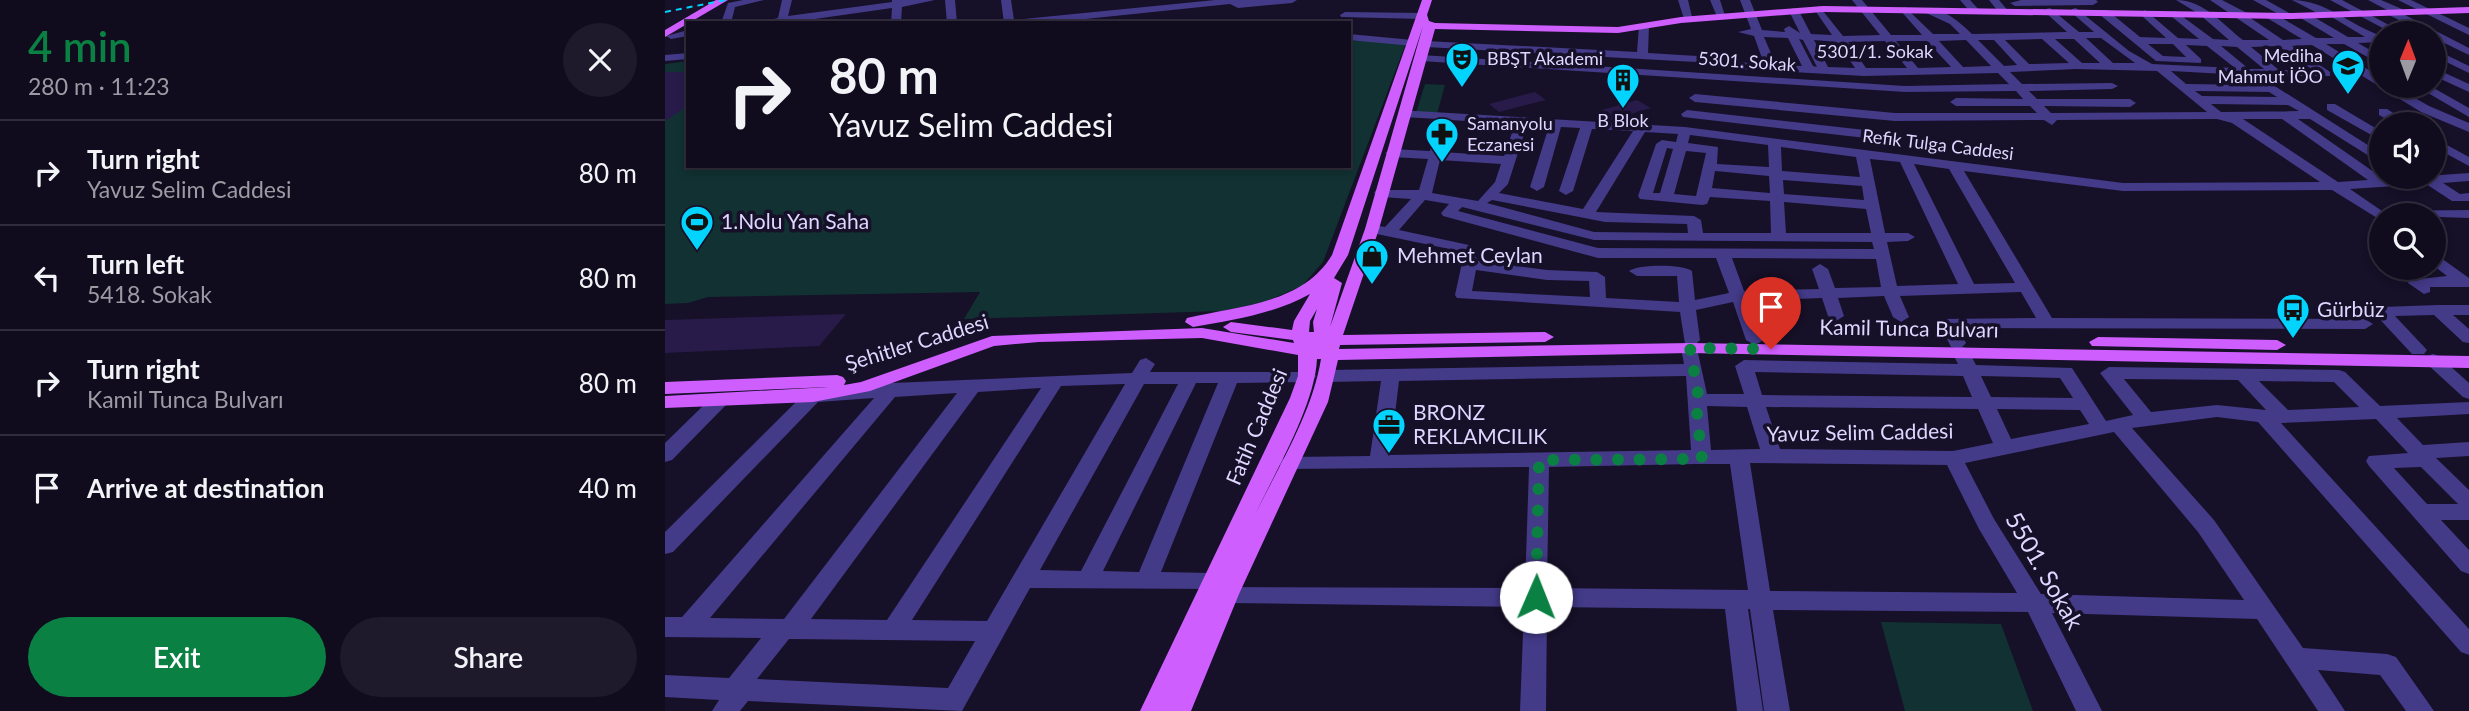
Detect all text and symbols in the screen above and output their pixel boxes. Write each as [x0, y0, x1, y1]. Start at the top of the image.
text: 4 min [28, 21, 132, 71]
north arrow [2369, 21, 2447, 98]
map controls [2369, 21, 2446, 280]
button: close [563, 23, 637, 97]
theatre icon: BBŞT Akademi [1443, 40, 1481, 89]
street label: 5301/1. Sokak [1817, 40, 1934, 62]
place label: Mediha Mahmut İÖO [2218, 44, 2323, 87]
text: 80 m [829, 46, 939, 104]
place label: BBŞT Akademi [1487, 47, 1603, 69]
street label: 5301. Sokak [1698, 47, 1797, 75]
school or university icon: Mediha Mahmut İÖO [2329, 47, 2367, 96]
icon: right [714, 49, 805, 140]
building icon: B Blok [1604, 61, 1642, 110]
text: 280 m · 11:23 [28, 72, 170, 100]
text: Yavuz Selim Caddesi [829, 105, 1113, 144]
place label: B Blok [1597, 109, 1650, 131]
place label: Samanyolu Eczanesi [1467, 112, 1553, 155]
button: sound [2369, 112, 2446, 189]
pharmacy icon: Samanyolu Eczanesi [1423, 115, 1461, 164]
street label: Refik Tulga Caddesi [1861, 124, 2015, 164]
text: Turn right [87, 143, 200, 175]
icon: right [28, 154, 66, 192]
text: 80 m [579, 157, 637, 189]
text: Yavuz Selim Caddesi [87, 175, 291, 203]
sports icon: 1.Nolu Yan Saha [678, 203, 716, 252]
button: search [2369, 203, 2446, 280]
place label: 1.Nolu Yan Saha [721, 208, 869, 233]
shop icon: Mehmet Ceylan [1353, 237, 1391, 286]
place label: Mehmet Ceylan [1397, 242, 1543, 267]
text: Turn left [87, 248, 184, 280]
icon: left [28, 259, 66, 297]
text: 80 m [579, 262, 637, 294]
pin [1741, 277, 1801, 349]
text: 5418. Sokak [87, 280, 212, 308]
icon: arrive [1752, 288, 1790, 326]
bus stop icon: Gürbüz [2274, 291, 2312, 340]
place label: Gürbüz [2317, 296, 2384, 321]
street label: Şehitler Caddesi [842, 308, 991, 375]
street label: Kamil Tunca Bulvarı [1819, 313, 1999, 342]
text: Turn right [87, 353, 200, 385]
icon: right [28, 364, 66, 402]
street label: Fatih Caddesi [1220, 364, 1291, 488]
text: 80 m [579, 367, 637, 399]
text: Kamil Tunca Bulvarı [87, 385, 284, 413]
place label: BRONZ REKLAMCILIK [1413, 399, 1547, 448]
office icon: BRONZ REKLAMCILIK [1370, 406, 1408, 455]
street label: Yavuz Selim Caddesi [1766, 417, 1954, 446]
icon: arrive [28, 469, 66, 507]
text: Arrive at destination [87, 472, 324, 504]
text: 40 m [579, 472, 637, 504]
street label: 5501. Sokak [2000, 507, 2091, 635]
position arrow [1499, 560, 1573, 634]
button: Exit [28, 617, 326, 697]
button: Share [340, 617, 637, 697]

